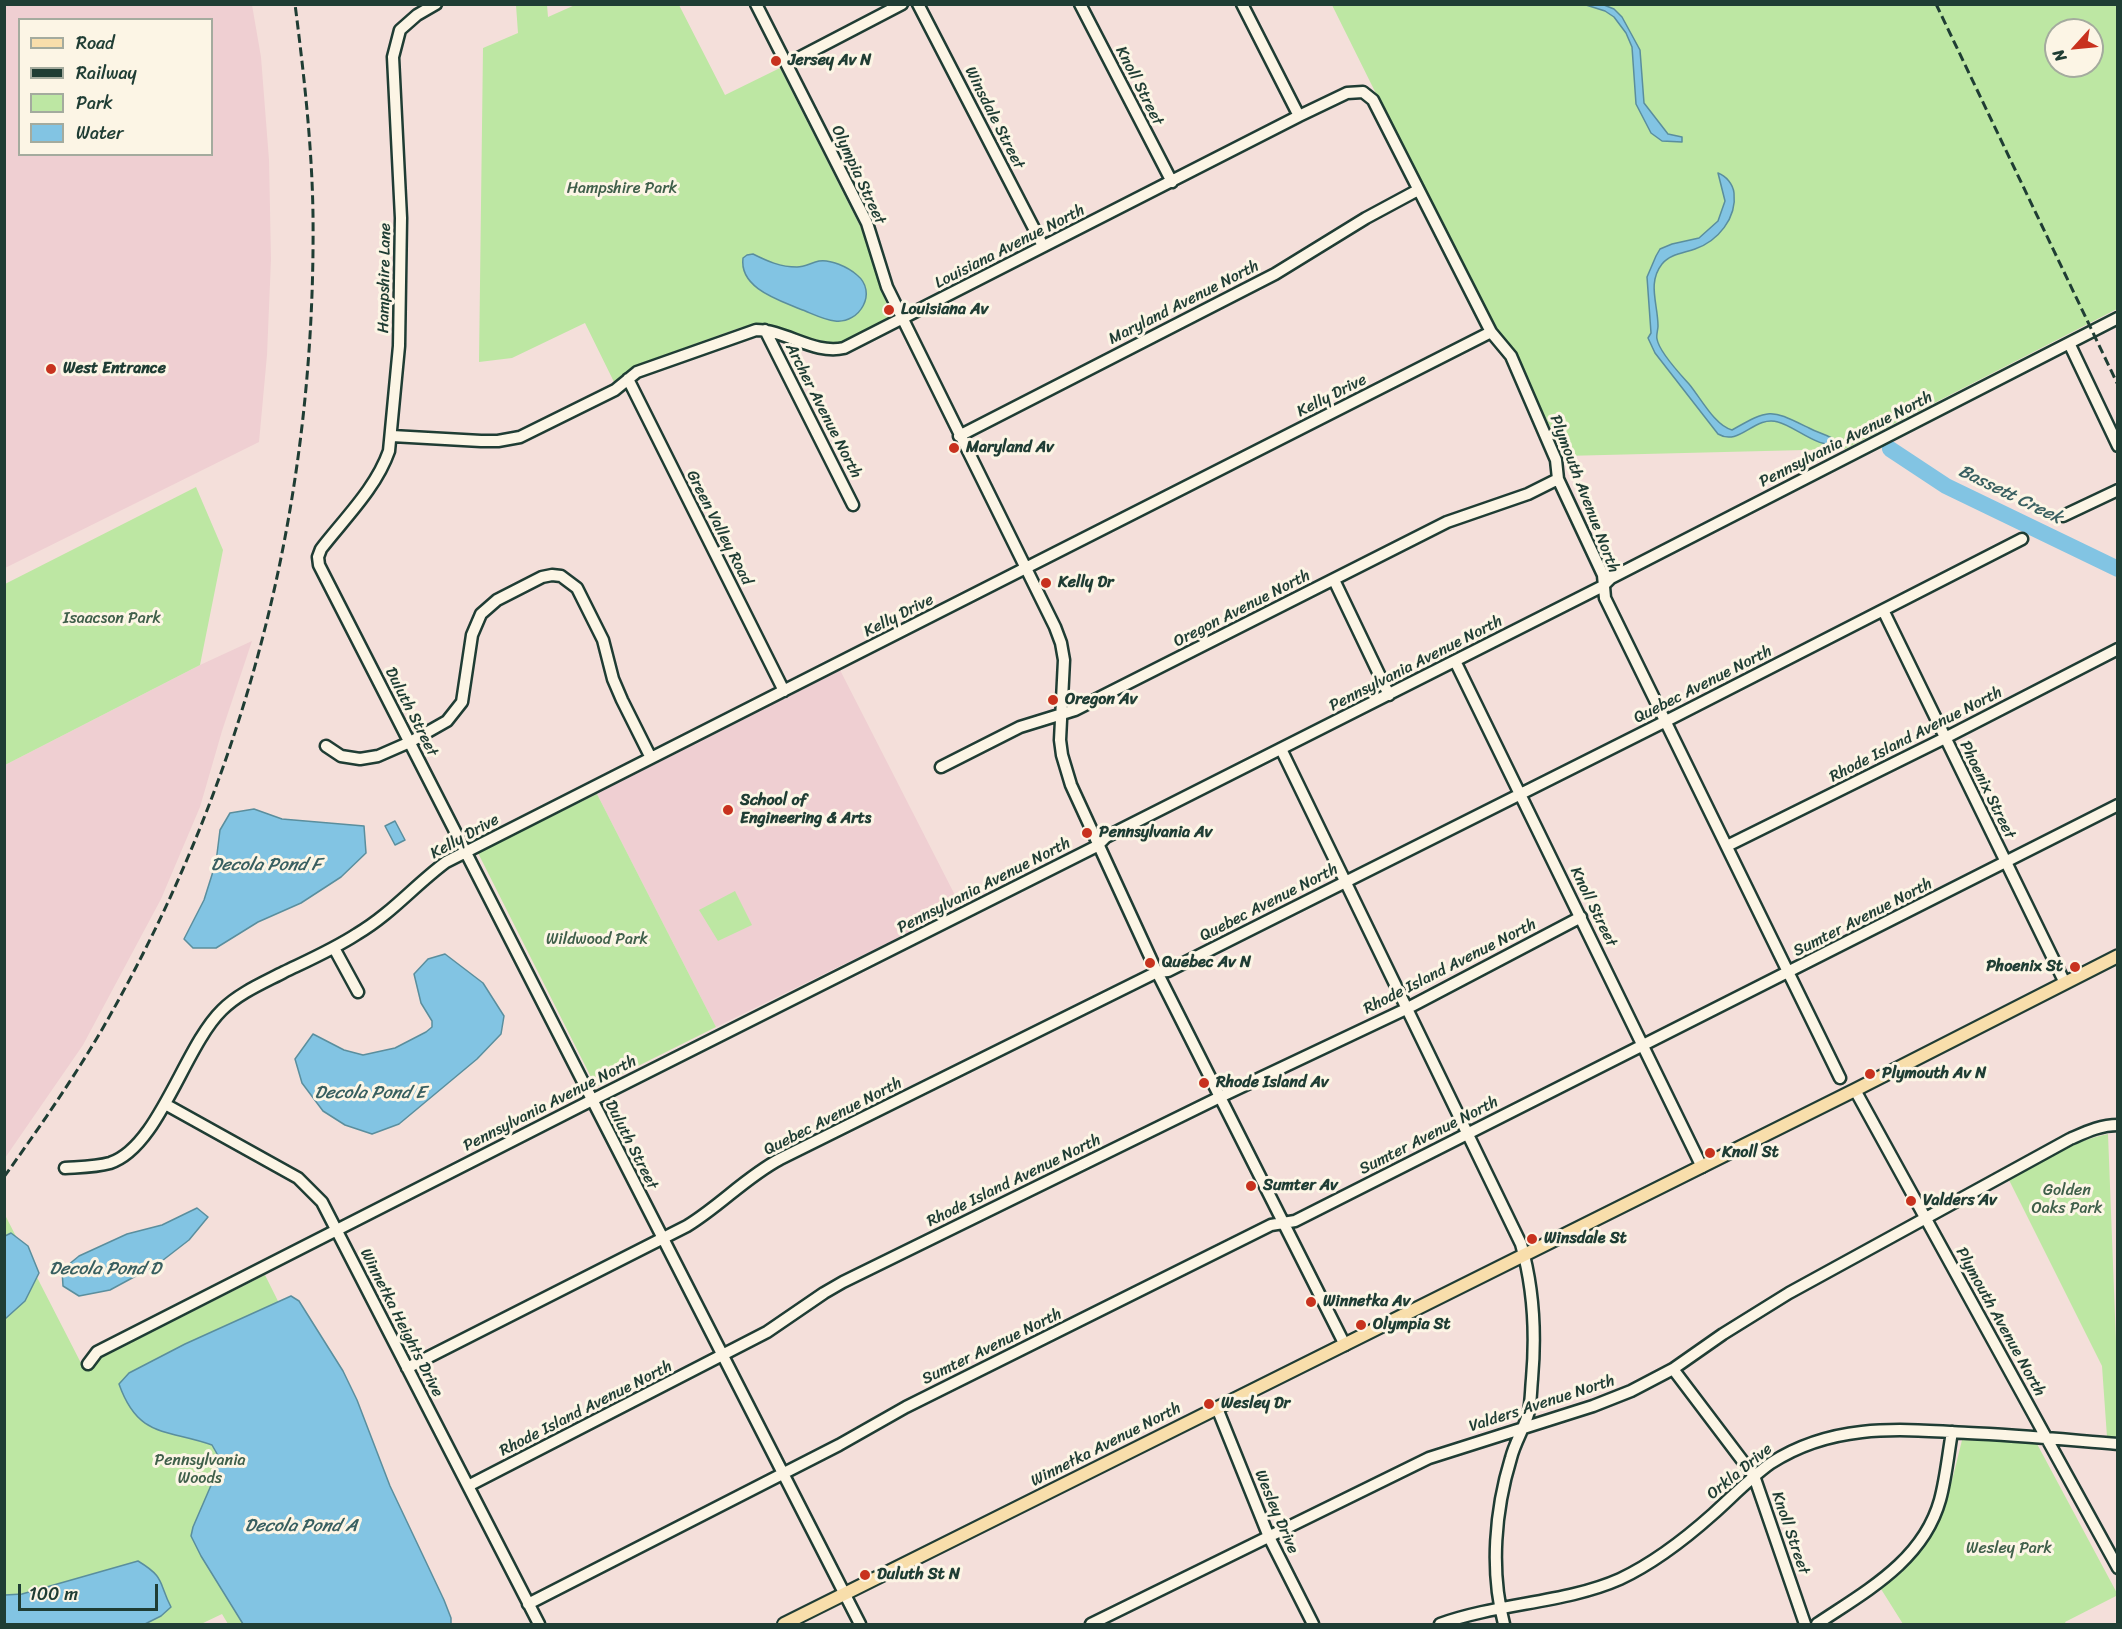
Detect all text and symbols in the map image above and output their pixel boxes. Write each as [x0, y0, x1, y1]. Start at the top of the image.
legend [18, 18, 213, 156]
north arrow [2044, 18, 2104, 78]
text: Road [76, 27, 115, 59]
street label: Knoll Street [1111, 43, 1167, 129]
text: N [2044, 44, 2075, 67]
place label: Jersey Av N [788, 51, 871, 71]
marker: Jersey Av N [769, 54, 783, 68]
text: Railway [76, 57, 137, 89]
street label: Winsdale Street [960, 64, 1028, 172]
text: Park [76, 87, 113, 119]
text: Water [76, 117, 123, 149]
street label: Olympia Street [827, 122, 889, 228]
park label: Hampshire Park [567, 179, 677, 199]
street label: Louisiana Avenue North [932, 201, 1088, 293]
street label: Hampshire Lane [374, 223, 396, 333]
street label: Maryland Avenue North [1106, 257, 1262, 349]
place label: Louisiana Av [901, 300, 988, 320]
marker: Louisiana Av [882, 303, 896, 317]
street label: Archer Avenue North [781, 340, 865, 482]
place label: West Entrance [63, 359, 166, 379]
marker: West Entrance [44, 362, 58, 376]
street label: Kelly Drive [1294, 370, 1370, 422]
street label: Pennsylvania Avenue North [1756, 388, 1936, 492]
street label: Plymouth Avenue North [1545, 412, 1623, 576]
place label: Maryland Av [966, 438, 1054, 458]
marker: Maryland Av [947, 441, 961, 455]
water label: Bassett Creek [1955, 461, 2065, 529]
street label: Green Valley Road [682, 467, 756, 589]
street label: Oregon Avenue North [1171, 566, 1313, 652]
place label: Kelly Dr [1058, 573, 1114, 593]
marker: Kelly Dr [1039, 576, 1053, 590]
street label: Kelly Drive [861, 590, 937, 642]
park label: Isaacson Park [63, 609, 161, 629]
street label: Pennsylvania Avenue North [1326, 612, 1506, 716]
street label: Quebec Avenue North [1631, 642, 1775, 728]
street label: Duluth Street [380, 664, 442, 760]
street label: Rhode Island Avenue North [1827, 683, 2005, 787]
place label: Oregon Av [1065, 690, 1137, 710]
marker: Oregon Av [1046, 693, 1060, 707]
street label: Phoenix Street [1955, 738, 2019, 842]
place label: School of Engineering & Arts [740, 791, 871, 829]
marker: School of Engineering & Arts [721, 803, 735, 817]
street label: Kelly Drive [427, 810, 503, 864]
place label: Pennsylvania Av [1099, 823, 1212, 843]
marker: Pennsylvania Av [1080, 826, 1094, 840]
street label: Pennsylvania Avenue North [894, 834, 1074, 938]
water label: Decola Pond F [211, 854, 321, 876]
street label: Quebec Avenue North [1197, 860, 1341, 946]
street label: Knoll Street [1565, 864, 1621, 950]
street label: Sumter Avenue North [1790, 875, 1936, 961]
street label: Rhode Island Avenue North [1361, 915, 1539, 1019]
park label: Wildwood Park [546, 930, 648, 950]
place label: Quebec Av N [1162, 953, 1251, 973]
marker: Quebec Av N [1143, 956, 1157, 970]
place label: Phoenix St [1986, 957, 2063, 977]
marker: Phoenix St [2068, 960, 2082, 974]
street label: Pennsylvania Avenue North [460, 1052, 640, 1156]
place label: Plymouth Av N [1882, 1064, 1986, 1084]
marker: Plymouth Av N [1863, 1067, 1877, 1081]
place label: Rhode Island Av [1216, 1073, 1329, 1093]
street label: Quebec Avenue North [761, 1074, 905, 1160]
marker: Rhode Island Av [1197, 1076, 1211, 1090]
water label: Decola Pond E [315, 1082, 425, 1104]
street label: Sumter Avenue North [1356, 1093, 1502, 1179]
street label: Duluth Street [600, 1097, 662, 1193]
street label: Rhode Island Avenue North [924, 1131, 1104, 1231]
place label: Knoll St [1722, 1143, 1779, 1163]
marker: Knoll St [1703, 1146, 1717, 1160]
place label: Sumter Av [1263, 1176, 1338, 1196]
marker: Sumter Av [1244, 1179, 1258, 1193]
park label: Golden Oaks Park [2031, 1181, 2103, 1219]
place label: Valders Av [1923, 1191, 1997, 1211]
marker: Valders Av [1904, 1194, 1918, 1208]
place label: Winsdale St [1544, 1229, 1627, 1249]
marker: Winsdale St [1525, 1232, 1539, 1246]
street label: Plymouth Avenue North [1951, 1244, 2049, 1400]
street label: Winnetka Heights Drive [355, 1246, 447, 1400]
water label: Decola Pond D [49, 1258, 161, 1280]
place label: Winnetka Av [1323, 1292, 1410, 1312]
marker: Winnetka Av [1304, 1295, 1318, 1309]
street label: Sumter Avenue North [919, 1305, 1065, 1389]
place label: Olympia St [1373, 1315, 1451, 1335]
marker: Olympia St [1354, 1318, 1368, 1332]
street label: Rhode Island Avenue North [497, 1357, 675, 1461]
street label: Valders Avenue North [1467, 1371, 1617, 1437]
place label: Wesley Dr [1221, 1394, 1290, 1414]
marker: Wesley Dr [1202, 1397, 1216, 1411]
street label: Winnetka Avenue North [1028, 1399, 1184, 1491]
street label: Orkla Drive [1704, 1440, 1776, 1504]
park label: Pennsylvania Woods [154, 1451, 246, 1489]
street label: Wesley Drive [1250, 1467, 1302, 1557]
street label: Knoll Street [1767, 1489, 1813, 1577]
water label: Decola Pond A [245, 1515, 357, 1537]
park label: Wesley Park [1966, 1539, 2052, 1559]
place label: Duluth St N [877, 1565, 960, 1585]
marker: Duluth St N [858, 1568, 872, 1582]
scale bar [21, 1572, 160, 1610]
text: 100 m [29, 1578, 78, 1610]

